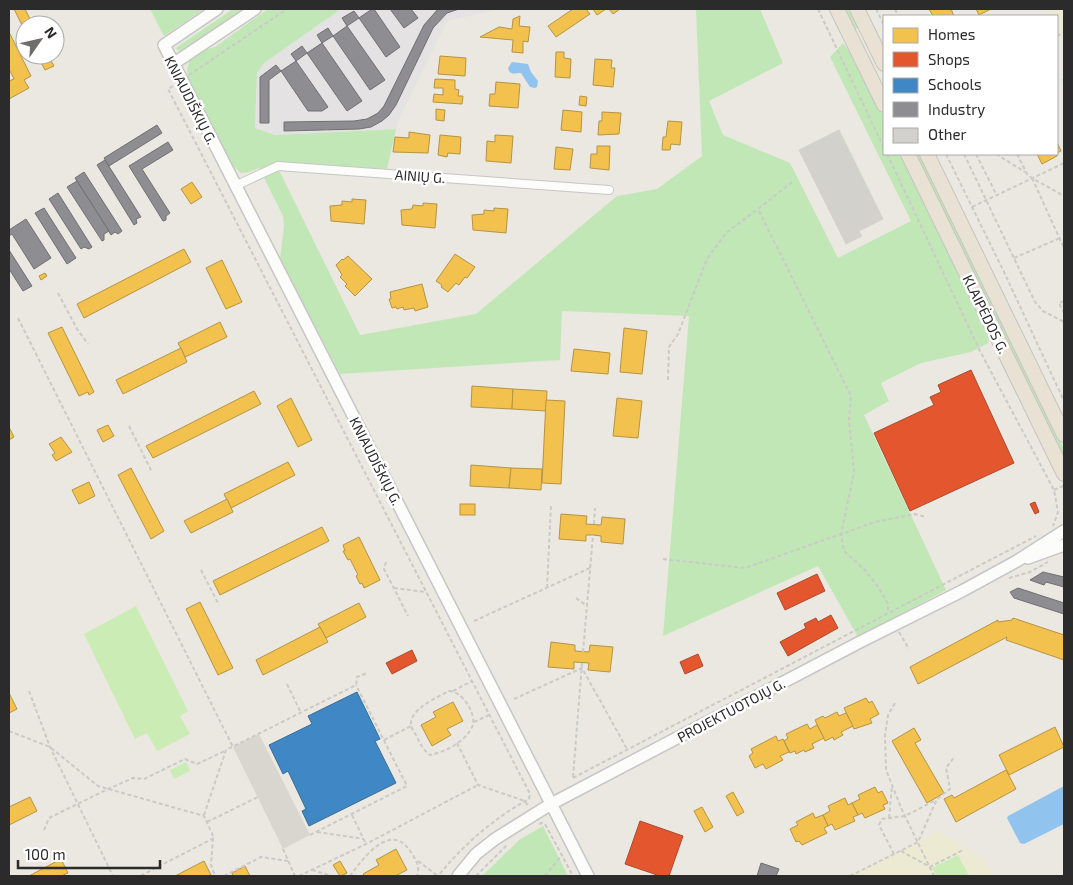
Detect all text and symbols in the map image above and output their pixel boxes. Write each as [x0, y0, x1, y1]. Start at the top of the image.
north arrow [15, 15, 65, 65]
legend [883, 15, 1058, 155]
text: N [41, 24, 61, 41]
text: Homes [928, 25, 975, 43]
text: Shops [928, 50, 970, 68]
street label: KNIAUDIŠKIŲ G. [161, 53, 221, 147]
text: Schools [928, 75, 982, 93]
text: Industry [928, 100, 985, 118]
text: Other [928, 125, 967, 143]
street label: AINIŲ G. [394, 166, 446, 186]
street label: KLAIPĖDOS G. [960, 272, 1012, 356]
street label: KNIAUDIŠKIŲ G. [346, 414, 406, 508]
street label: PROJEKTUOTOJŲ G. [674, 674, 788, 746]
scale bar [18, 838, 160, 870]
text: 100 m [25, 845, 66, 863]

